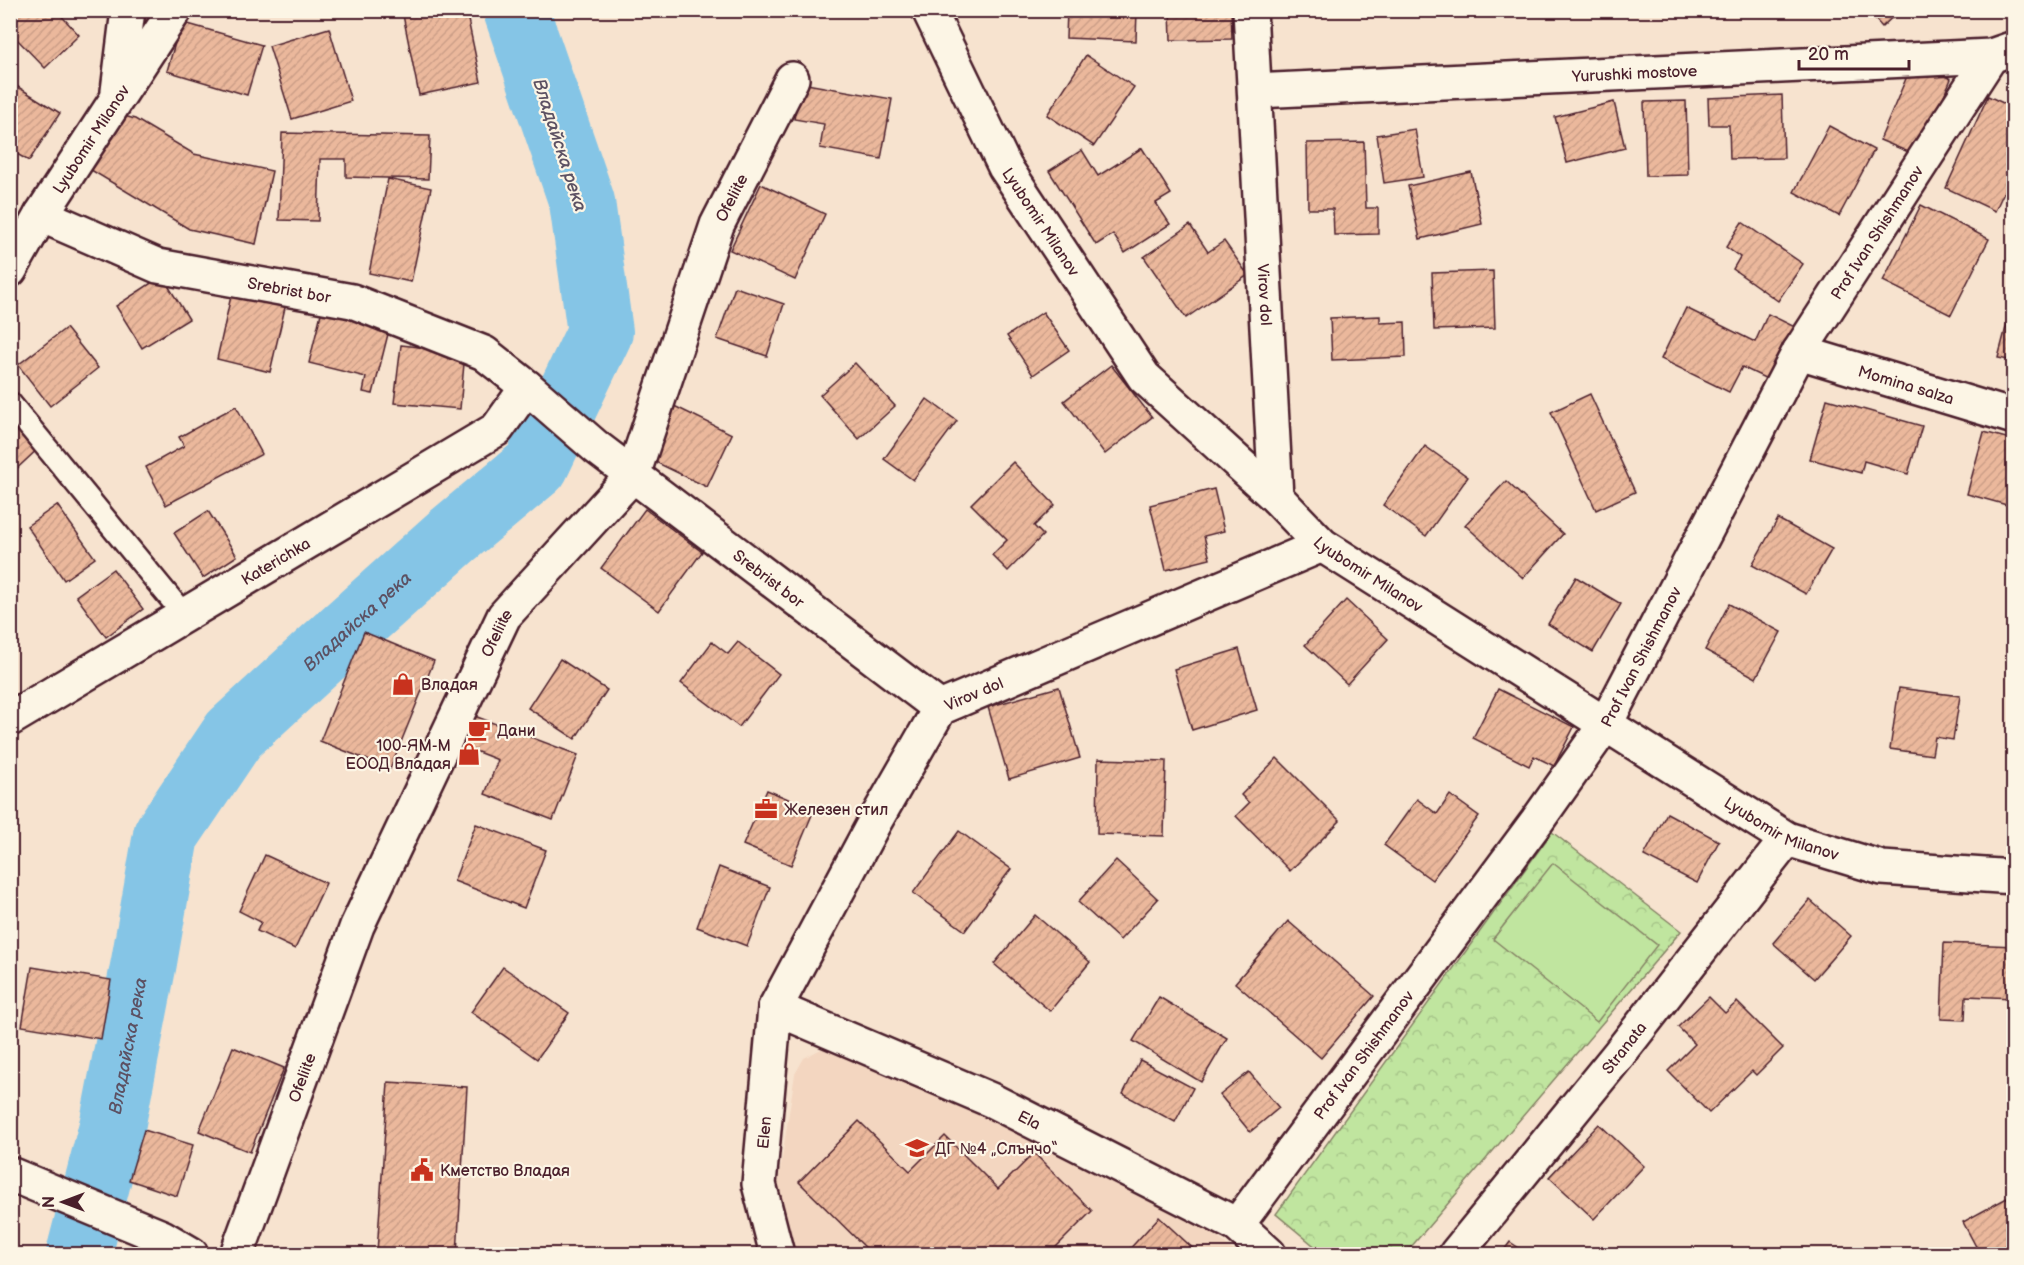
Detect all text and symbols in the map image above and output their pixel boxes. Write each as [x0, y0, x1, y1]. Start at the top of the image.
scale bar [1799, 33, 1908, 71]
text: 20 m [1808, 44, 1849, 65]
street label: Yurushki mostove [1570, 62, 1698, 87]
water label: Владайска река [528, 76, 591, 214]
street label: Lyubomir Milanov [50, 82, 134, 198]
street label: Prof Ivan Shishmanov [1828, 162, 1928, 303]
street label: Lyubomir Milanov [997, 165, 1083, 280]
street label: Ofeliite [712, 171, 753, 225]
street label: Virov dol [1253, 263, 1275, 326]
street label: Srebrist bor [246, 274, 332, 308]
street label: Momina salza [1855, 362, 1956, 409]
street label: Katerichka [238, 534, 314, 590]
street label: Lyubomir Milanov [1309, 534, 1426, 617]
street label: Srebrist bor [729, 546, 808, 613]
water label: Владайска река [299, 567, 416, 676]
street label: Prof Ivan Shishmanov [1598, 584, 1686, 731]
street label: Ofeliite [478, 605, 517, 660]
shop icon: Владая [390, 671, 416, 697]
street label: Virov dol [942, 674, 1006, 716]
place label: Владая [421, 676, 478, 695]
cafe icon: Дани [466, 717, 492, 743]
place label: Дани [497, 722, 536, 741]
place label: 100-ЯМ-М ЕООД Владая [346, 737, 451, 774]
shop icon: 100-ЯМ-М ЕООД Владая [456, 741, 482, 767]
street label: Lyubomir Milanov [1720, 794, 1841, 865]
office icon: Железен стил [753, 796, 779, 822]
place label: Железен стил [784, 801, 888, 820]
water label: Владайска река [105, 976, 152, 1116]
street label: Prof Ivan Shishmanov [1311, 987, 1419, 1124]
street label: Stranata [1599, 1019, 1651, 1078]
street label: Ofeliite [285, 1050, 321, 1105]
street label: Ela [1014, 1107, 1043, 1135]
street label: Elen [754, 1116, 776, 1150]
school or university icon: ДГ №4 „Слънчо“ [904, 1135, 930, 1161]
place label: ДГ №4 „Слънчо“ [935, 1140, 1058, 1159]
public building icon: Кметство Владая [409, 1157, 435, 1183]
place label: Кметство Владая [440, 1162, 570, 1181]
north arrow [33, 1172, 93, 1232]
text: N [40, 1196, 59, 1208]

